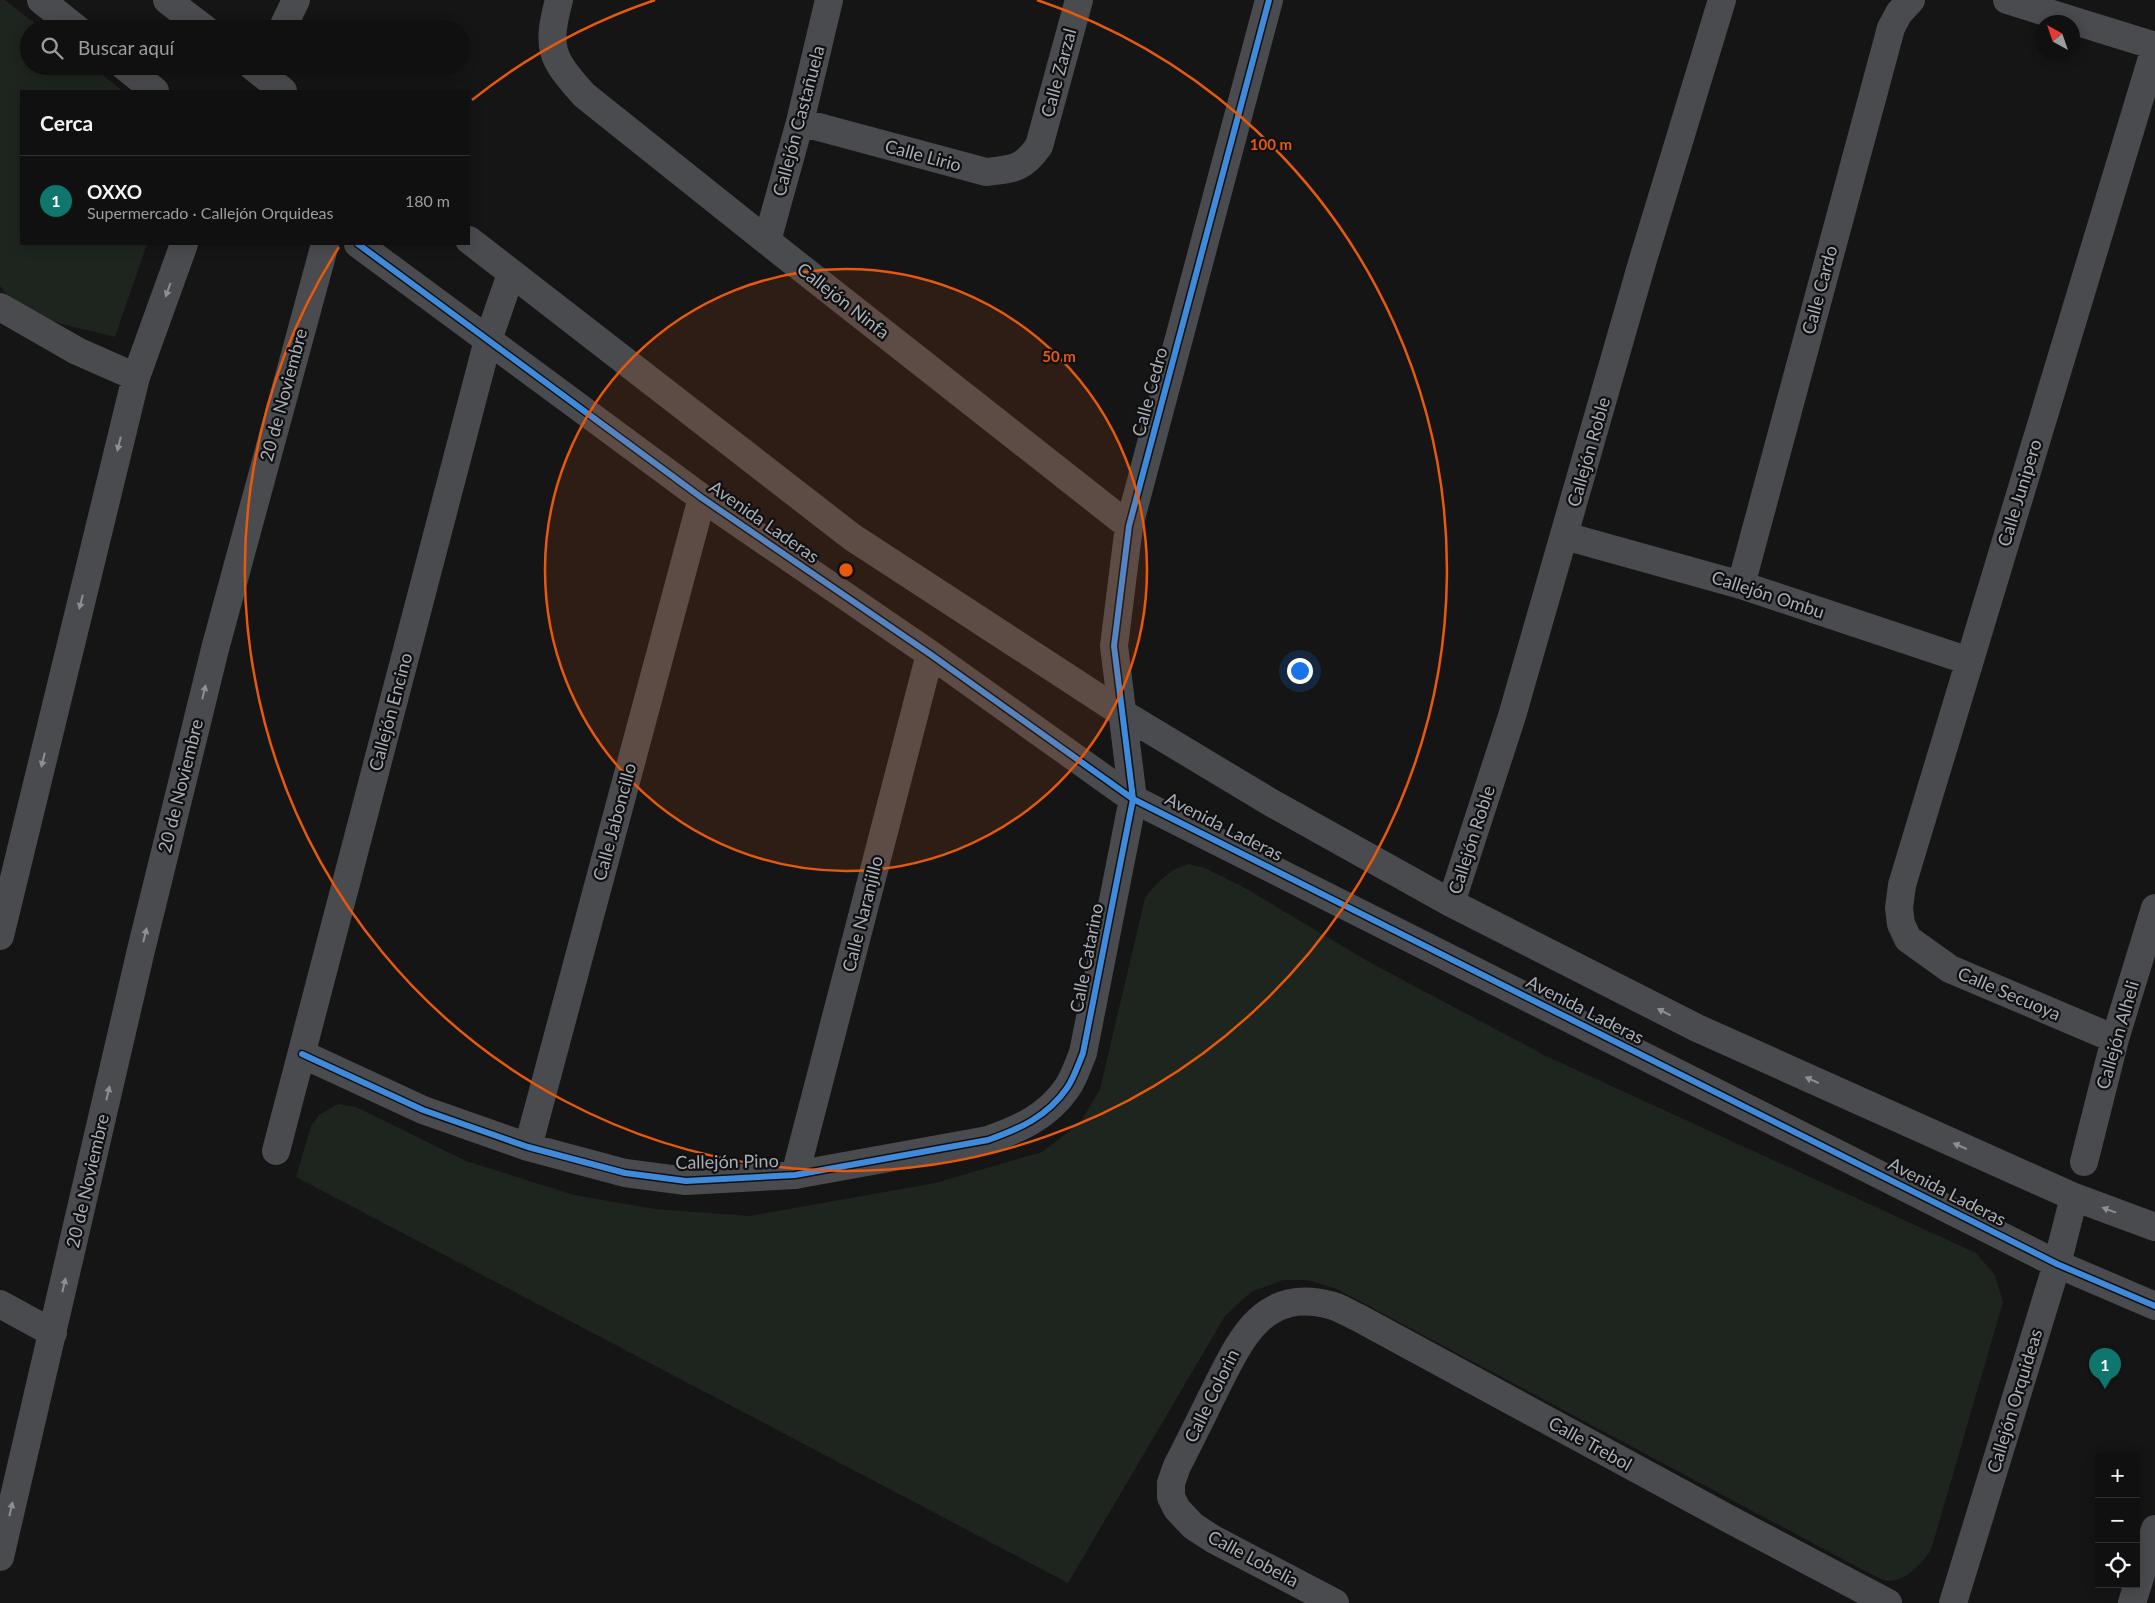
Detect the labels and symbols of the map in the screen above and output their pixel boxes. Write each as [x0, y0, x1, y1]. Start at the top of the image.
north arrow [2035, 15, 2080, 60]
street label: Calle Zarzal [1036, 26, 1080, 120]
street label: Callejón Castañuela [767, 43, 829, 198]
street label: Calle Lirio [883, 134, 964, 176]
text: 100 m [1250, 135, 1292, 153]
street label: Calle Cardo [1797, 243, 1841, 337]
street label: Callejón Ninfa [793, 257, 894, 343]
one-way arrow [164, 282, 171, 297]
street label: 20 de Noviembre [255, 326, 311, 464]
street label: Calle Cedro [1127, 345, 1171, 439]
text: 50 m [1042, 347, 1076, 365]
street label: Callejón Roble [1562, 394, 1614, 509]
one-way arrow [115, 437, 123, 452]
street label: Calle Junipero [1992, 437, 2046, 549]
street label: Avenida Laderas [705, 475, 824, 567]
centre of rings [837, 561, 855, 579]
street label: Callejón Ombu [1709, 565, 1827, 623]
one-way arrow [77, 595, 85, 610]
street label: Callejón Encino [364, 650, 416, 773]
your location [1287, 658, 1313, 684]
one-way arrow [200, 684, 208, 699]
street label: 20 de Noviembre [153, 717, 207, 855]
one-way arrow [39, 753, 47, 768]
street label: Calle Jaboncillo [588, 760, 640, 883]
street label: Callejón Roble [1443, 783, 1499, 897]
street label: Avenida Laderas [1162, 787, 1287, 865]
street label: Calle Naranjillo [837, 853, 887, 974]
street label: Calle Catarino [1065, 901, 1107, 1014]
one-way arrow [141, 927, 149, 942]
street label: Calle Secuoya [1955, 962, 2064, 1025]
street label: Avenida Laderas [1523, 970, 1648, 1048]
street label: Callejón Alheli [2091, 978, 2143, 1092]
one-way arrow [1657, 1008, 1671, 1016]
one-way arrow [1805, 1075, 1819, 1083]
one-way arrow [104, 1085, 112, 1100]
street label: 20 de Noviembre [61, 1112, 113, 1250]
one-way arrow [1953, 1142, 1967, 1150]
street label: Callejón Pino [675, 1149, 779, 1173]
street label: Avenida Laderas [1885, 1152, 2010, 1230]
one-way arrow [2101, 1206, 2116, 1214]
one-way arrow [60, 1278, 68, 1293]
street label: Callejón Orquideas [1982, 1326, 2046, 1475]
street label: Calle Colorin [1179, 1345, 1243, 1446]
pin: 1 [2089, 1348, 2121, 1389]
street label: Calle Trebol [1545, 1411, 1636, 1475]
one-way arrow [7, 1502, 15, 1517]
street label: Calle Lobelia [1204, 1525, 1303, 1591]

